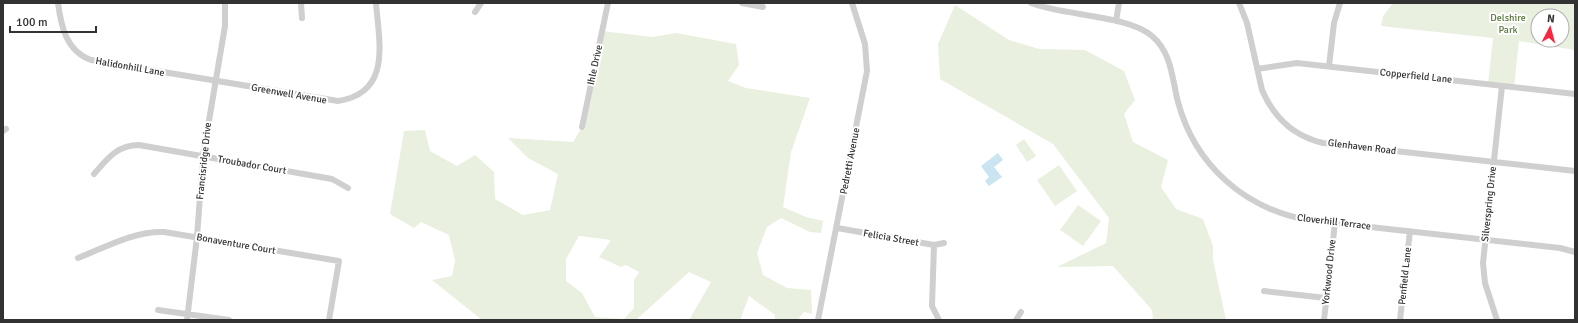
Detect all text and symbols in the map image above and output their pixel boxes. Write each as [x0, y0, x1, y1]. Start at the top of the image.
scale bar [10, 8, 96, 34]
north arrow [1530, 8, 1570, 48]
park label: Delshire Park [1490, 12, 1526, 36]
text: N [1547, 12, 1555, 25]
text: 100 m [16, 15, 48, 30]
street label: Ihle Drive [585, 44, 605, 86]
street label: Halidonhill Lane [94, 55, 166, 79]
street label: Copperfield Lane [1379, 66, 1453, 86]
street label: Greenwell Avenue [250, 81, 328, 107]
street label: Francisridge Drive [194, 122, 214, 200]
street label: Pedretti Avenue [838, 127, 862, 195]
street label: Glenhaven Road [1327, 137, 1397, 157]
street label: Troubador Court [217, 153, 288, 177]
street label: Silverspring Drive [1479, 166, 1499, 242]
street label: Cloverhill Terrace [1296, 212, 1372, 232]
street label: Felicia Street [862, 227, 920, 249]
street label: Bonaventure Court [195, 231, 277, 257]
street label: Yorkwood Drive [1320, 239, 1338, 305]
street label: Penfield Lane [1396, 247, 1414, 305]

